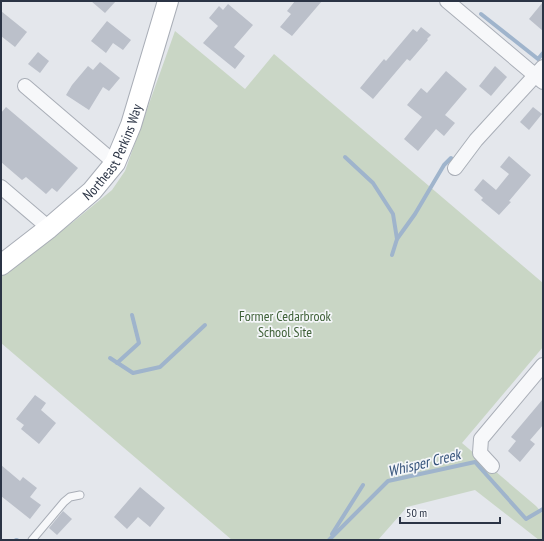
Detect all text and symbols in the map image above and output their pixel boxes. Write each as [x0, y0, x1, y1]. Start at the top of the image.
street label: Northeast Perkins Way [79, 101, 146, 204]
park label: Former Cedarbrook School Site [239, 307, 332, 341]
water label: Whisper Creek [386, 444, 464, 481]
scale bar [400, 499, 500, 525]
text: 50 m [406, 505, 427, 520]

